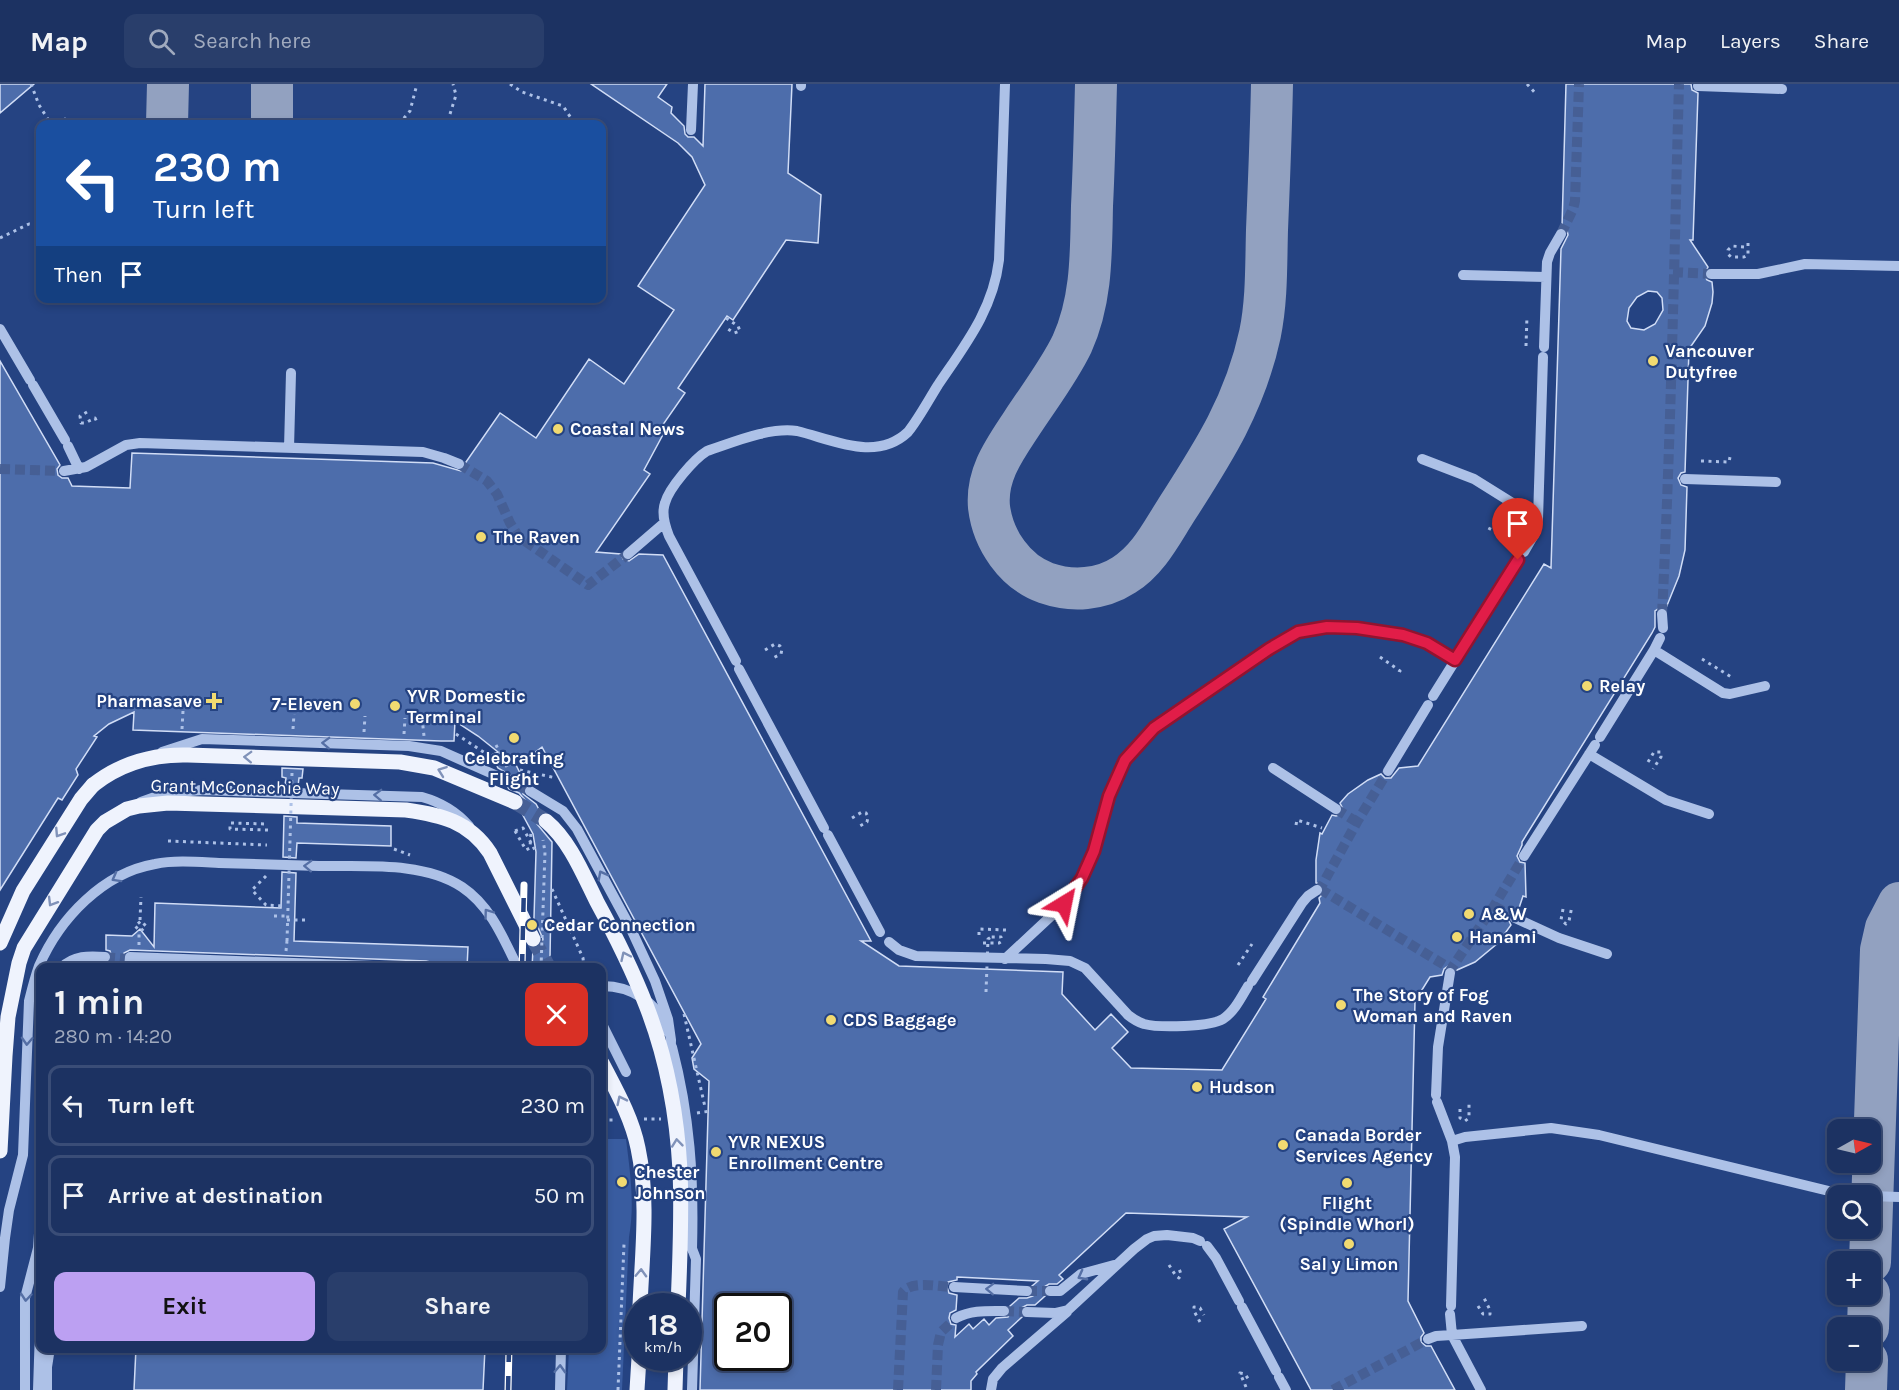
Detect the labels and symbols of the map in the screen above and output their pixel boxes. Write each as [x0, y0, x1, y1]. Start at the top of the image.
place label: Vancouver Dutyfree [1665, 340, 1754, 383]
marker: Vancouver Dutyfree [1646, 354, 1660, 368]
place label: Coastal News [570, 418, 685, 440]
marker: Coastal News [551, 422, 565, 436]
pin [1492, 498, 1543, 560]
place label: The Raven [493, 526, 580, 548]
marker: The Raven [474, 530, 488, 544]
place label: Relay [1599, 675, 1645, 697]
marker: Relay [1580, 679, 1594, 693]
place label: YVR Domestic Terminal [407, 685, 526, 728]
place label: Pharmasave [96, 690, 202, 712]
place label: 7-Eleven [272, 693, 343, 715]
marker: Pharmasave [207, 694, 221, 708]
marker: 7-Eleven [348, 697, 362, 711]
marker: YVR Domestic Terminal [388, 699, 402, 713]
marker: Celebrating Flight [507, 731, 521, 745]
one-way arrow [321, 737, 330, 749]
place label: Celebrating Flight [464, 747, 564, 790]
one-way arrow [244, 750, 253, 763]
one-way arrow [437, 766, 448, 778]
street label: Grant McConachie Way [150, 774, 340, 800]
one-way arrow [373, 789, 382, 802]
one-way arrow [55, 827, 67, 837]
one-way arrow [303, 859, 312, 872]
one-way arrow [111, 871, 122, 882]
one-way arrow [598, 871, 609, 881]
position arrow [1032, 872, 1096, 936]
one-way arrow [48, 896, 59, 906]
place label: A&W [1481, 903, 1527, 925]
marker: A&W [1462, 907, 1476, 921]
one-way arrow [484, 908, 495, 919]
place label: Cedar Connection [544, 914, 696, 936]
marker: Cedar Connection [525, 918, 539, 932]
place label: Hanami [1469, 926, 1537, 948]
marker: Hanami [1450, 930, 1464, 944]
one-way arrow [620, 952, 632, 963]
place label: The Story of Fog Woman and Raven [1353, 984, 1512, 1027]
marker: The Story of Fog Woman and Raven [1334, 998, 1348, 1012]
place label: CDS Baggage [843, 1009, 956, 1031]
marker: CDS Baggage [824, 1013, 838, 1027]
one-way arrow [20, 1037, 33, 1046]
place label: Hudson [1209, 1076, 1275, 1098]
marker: Hudson [1190, 1080, 1204, 1094]
one-way arrow [617, 1095, 628, 1106]
north arrow [1827, 1119, 1881, 1173]
place label: Canada Border Services Agency [1295, 1124, 1433, 1167]
place label: YVR NEXUS Enrollment Centre [728, 1131, 883, 1174]
marker: Canada Border Services Agency [1276, 1138, 1290, 1152]
one-way arrow [671, 1139, 684, 1148]
marker: YVR NEXUS Enrollment Centre [709, 1145, 723, 1159]
place label: Chester Johnson [634, 1161, 706, 1204]
marker: Chester Johnson [615, 1175, 629, 1189]
marker: Flight (Spindle Whorl) [1340, 1176, 1354, 1190]
place label: Flight (Spindle Whorl) [1279, 1192, 1415, 1235]
marker: Sal y Limon [1342, 1237, 1356, 1251]
place label: Sal y Limon [1300, 1253, 1398, 1275]
one-way arrow [635, 1268, 647, 1277]
one-way arrow [1077, 1269, 1088, 1281]
one-way arrow [986, 1283, 995, 1295]
one-way arrow [20, 1292, 33, 1301]
speed limit sign: 20 [714, 1293, 792, 1371]
one-way arrow [554, 1365, 567, 1374]

